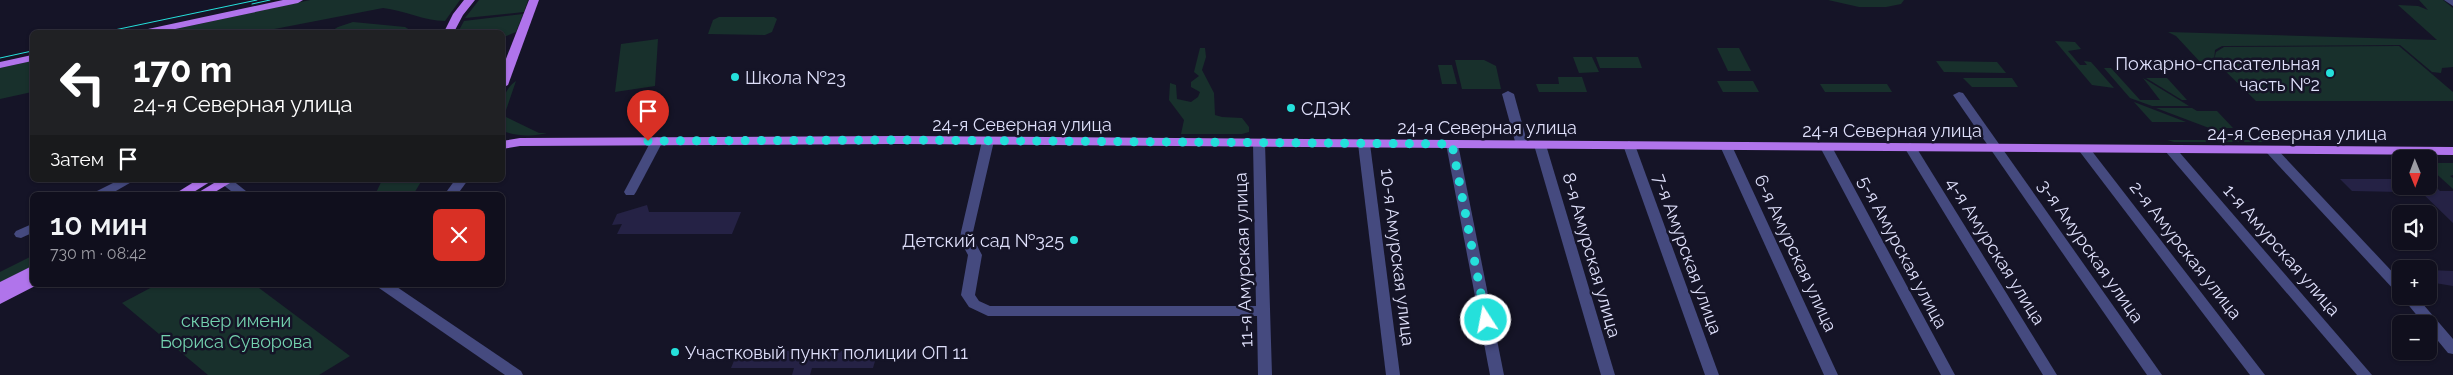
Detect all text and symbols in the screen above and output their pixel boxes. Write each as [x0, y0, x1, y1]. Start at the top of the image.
text: 170 m [133, 49, 232, 90]
icon: left [50, 50, 115, 115]
place label: Пожарно-спасательная часть №2 [2115, 53, 2320, 95]
place label: Школа №23 [745, 67, 846, 88]
marker: Пожарно-спасательная часть №2 [2324, 67, 2336, 79]
marker: Школа №23 [729, 71, 741, 83]
pin [627, 90, 669, 141]
text: 24-я Северная улица [133, 91, 352, 117]
icon: arrive [634, 97, 662, 125]
place label: СДЭК [1301, 98, 1351, 119]
marker: СДЭК [1285, 102, 1297, 114]
street label: 24-я Северная улица [932, 114, 1112, 135]
street label: 24-я Северная улица [1397, 117, 1577, 138]
street label: 24-я Северная улица [1802, 120, 1982, 141]
street label: 24-я Северная улица [2207, 123, 2387, 144]
icon: arrive [114, 145, 142, 173]
text: Затем [50, 148, 104, 170]
north arrow [2392, 150, 2438, 195]
map controls [2392, 150, 2437, 360]
street label: 10-я Амурская улица [1377, 167, 1419, 347]
street label: 8-я Амурская улица [1558, 170, 1626, 340]
street label: 7-я Амурская улица [1649, 171, 1727, 337]
street label: 6-я Амурская улица [1750, 171, 1842, 335]
street label: 11-я Амурская улица [1229, 172, 1257, 348]
street label: 5-я Амурская улица [1854, 172, 1952, 332]
street label: 4-я Амурская улица [1942, 173, 2050, 329]
street label: 3-я Амурская улица [2034, 176, 2148, 326]
street label: 2-я Амурская улица [2126, 177, 2246, 323]
street label: 1-я Амурская улица [2219, 180, 2345, 320]
button: sound [2392, 205, 2437, 250]
text: 10 мин [50, 207, 148, 242]
button: close [433, 209, 485, 261]
place label: Детский сад №325 [902, 230, 1064, 251]
marker: Детский сад №325 [1068, 234, 1080, 246]
text: 730 m · 08:42 [50, 244, 146, 263]
button: + [2392, 260, 2437, 305]
position arrow [1459, 293, 1511, 345]
park label: сквер имени Бориса Суворова [160, 310, 312, 352]
button: − [2392, 315, 2437, 360]
place label: Участковый пункт полиции ОП 11 [685, 342, 968, 363]
marker: Участковый пункт полиции ОП 11 [669, 346, 681, 358]

